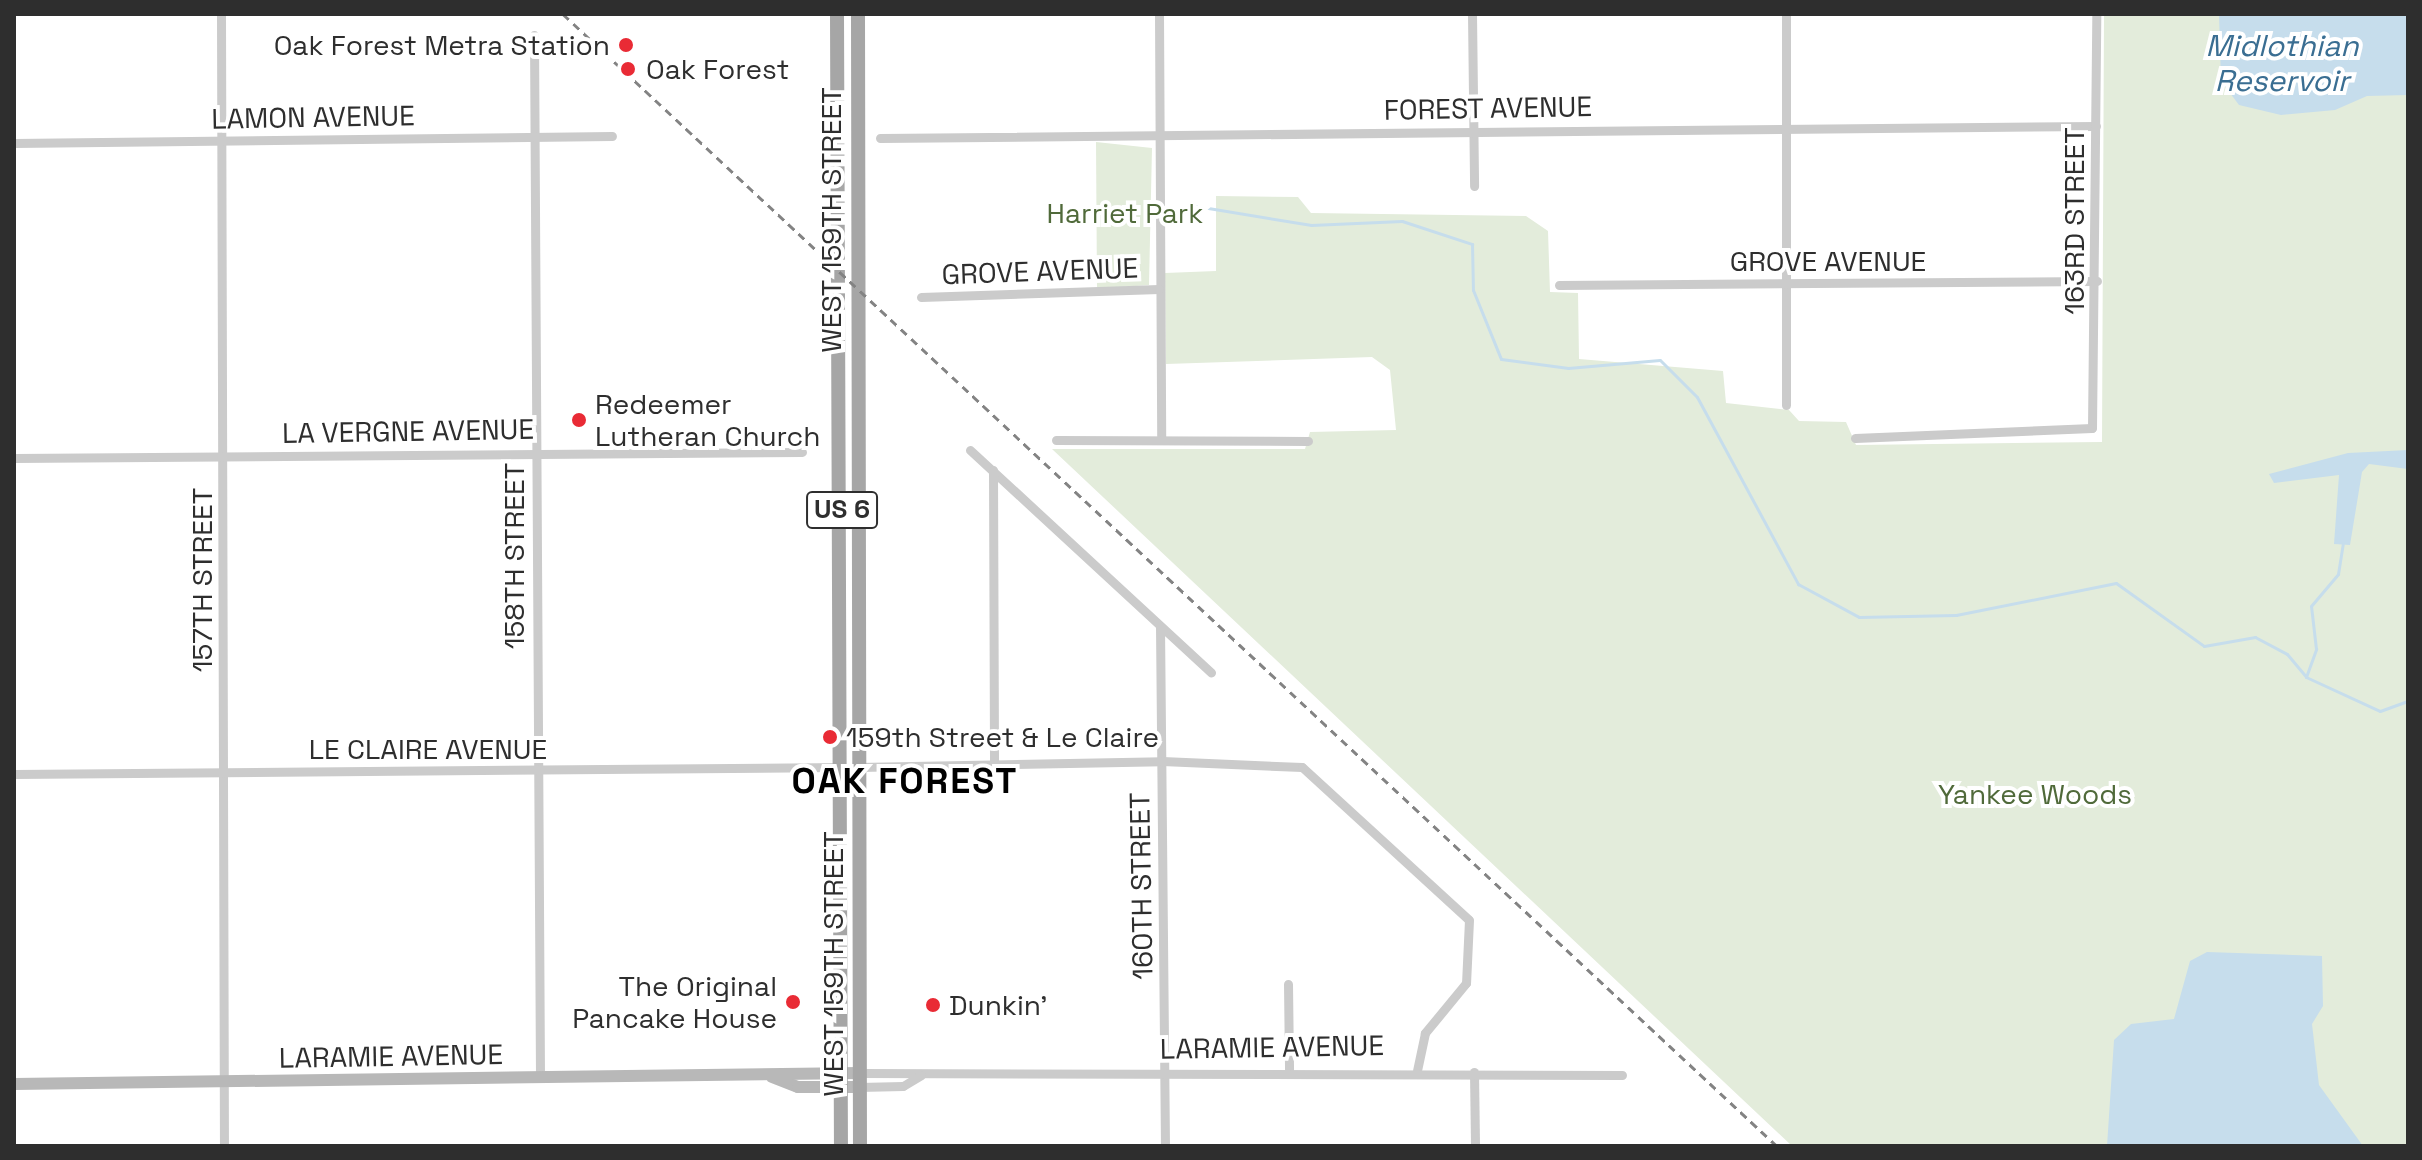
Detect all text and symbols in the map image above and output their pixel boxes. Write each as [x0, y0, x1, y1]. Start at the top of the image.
place label: Oak Forest Metra Station [274, 28, 610, 62]
water label: Midlothian Reservoir [2205, 28, 2359, 98]
marker: Oak Forest Metra Station [617, 36, 635, 54]
place label: Oak Forest [646, 52, 789, 86]
marker: Oak Forest [617, 58, 639, 80]
street label: WEST 159TH STREET [814, 87, 848, 353]
street label: FOREST AVENUE [1383, 89, 1593, 127]
street label: LAMON AVENUE [211, 98, 415, 136]
street label: 163RD STREET [2057, 127, 2091, 315]
park label: Harriet Park [1047, 196, 1203, 230]
street label: GROVE AVENUE [1729, 244, 1927, 278]
street label: GROVE AVENUE [941, 251, 1139, 291]
place label: Redeemer Lutheran Church [595, 387, 820, 453]
marker: Redeemer Lutheran Church [570, 411, 588, 429]
street label: LA VERGNE AVENUE [281, 412, 535, 450]
street label: 158TH STREET [497, 463, 531, 649]
street label: 157TH STREET [185, 488, 219, 672]
road number: US 6 [806, 488, 878, 532]
place label: 159th Street & Le Claire [846, 720, 1159, 754]
marker: 159th Street & Le Claire [821, 728, 839, 746]
street label: LE CLAIRE AVENUE [309, 732, 547, 766]
district label: OAK FOREST [792, 760, 1018, 804]
park label: Yankee Woods [1938, 777, 2132, 811]
street label: 160TH STREET [1123, 792, 1159, 980]
street label: WEST 159TH STREET [816, 831, 850, 1097]
place label: The Original Pancake House [572, 969, 777, 1035]
place label: Dunkin' [949, 988, 1047, 1022]
marker: The Original Pancake House [784, 993, 802, 1011]
marker: Dunkin' [924, 996, 942, 1014]
street label: LARAMIE AVENUE [1159, 1028, 1385, 1066]
street label: LARAMIE AVENUE [278, 1037, 504, 1075]

